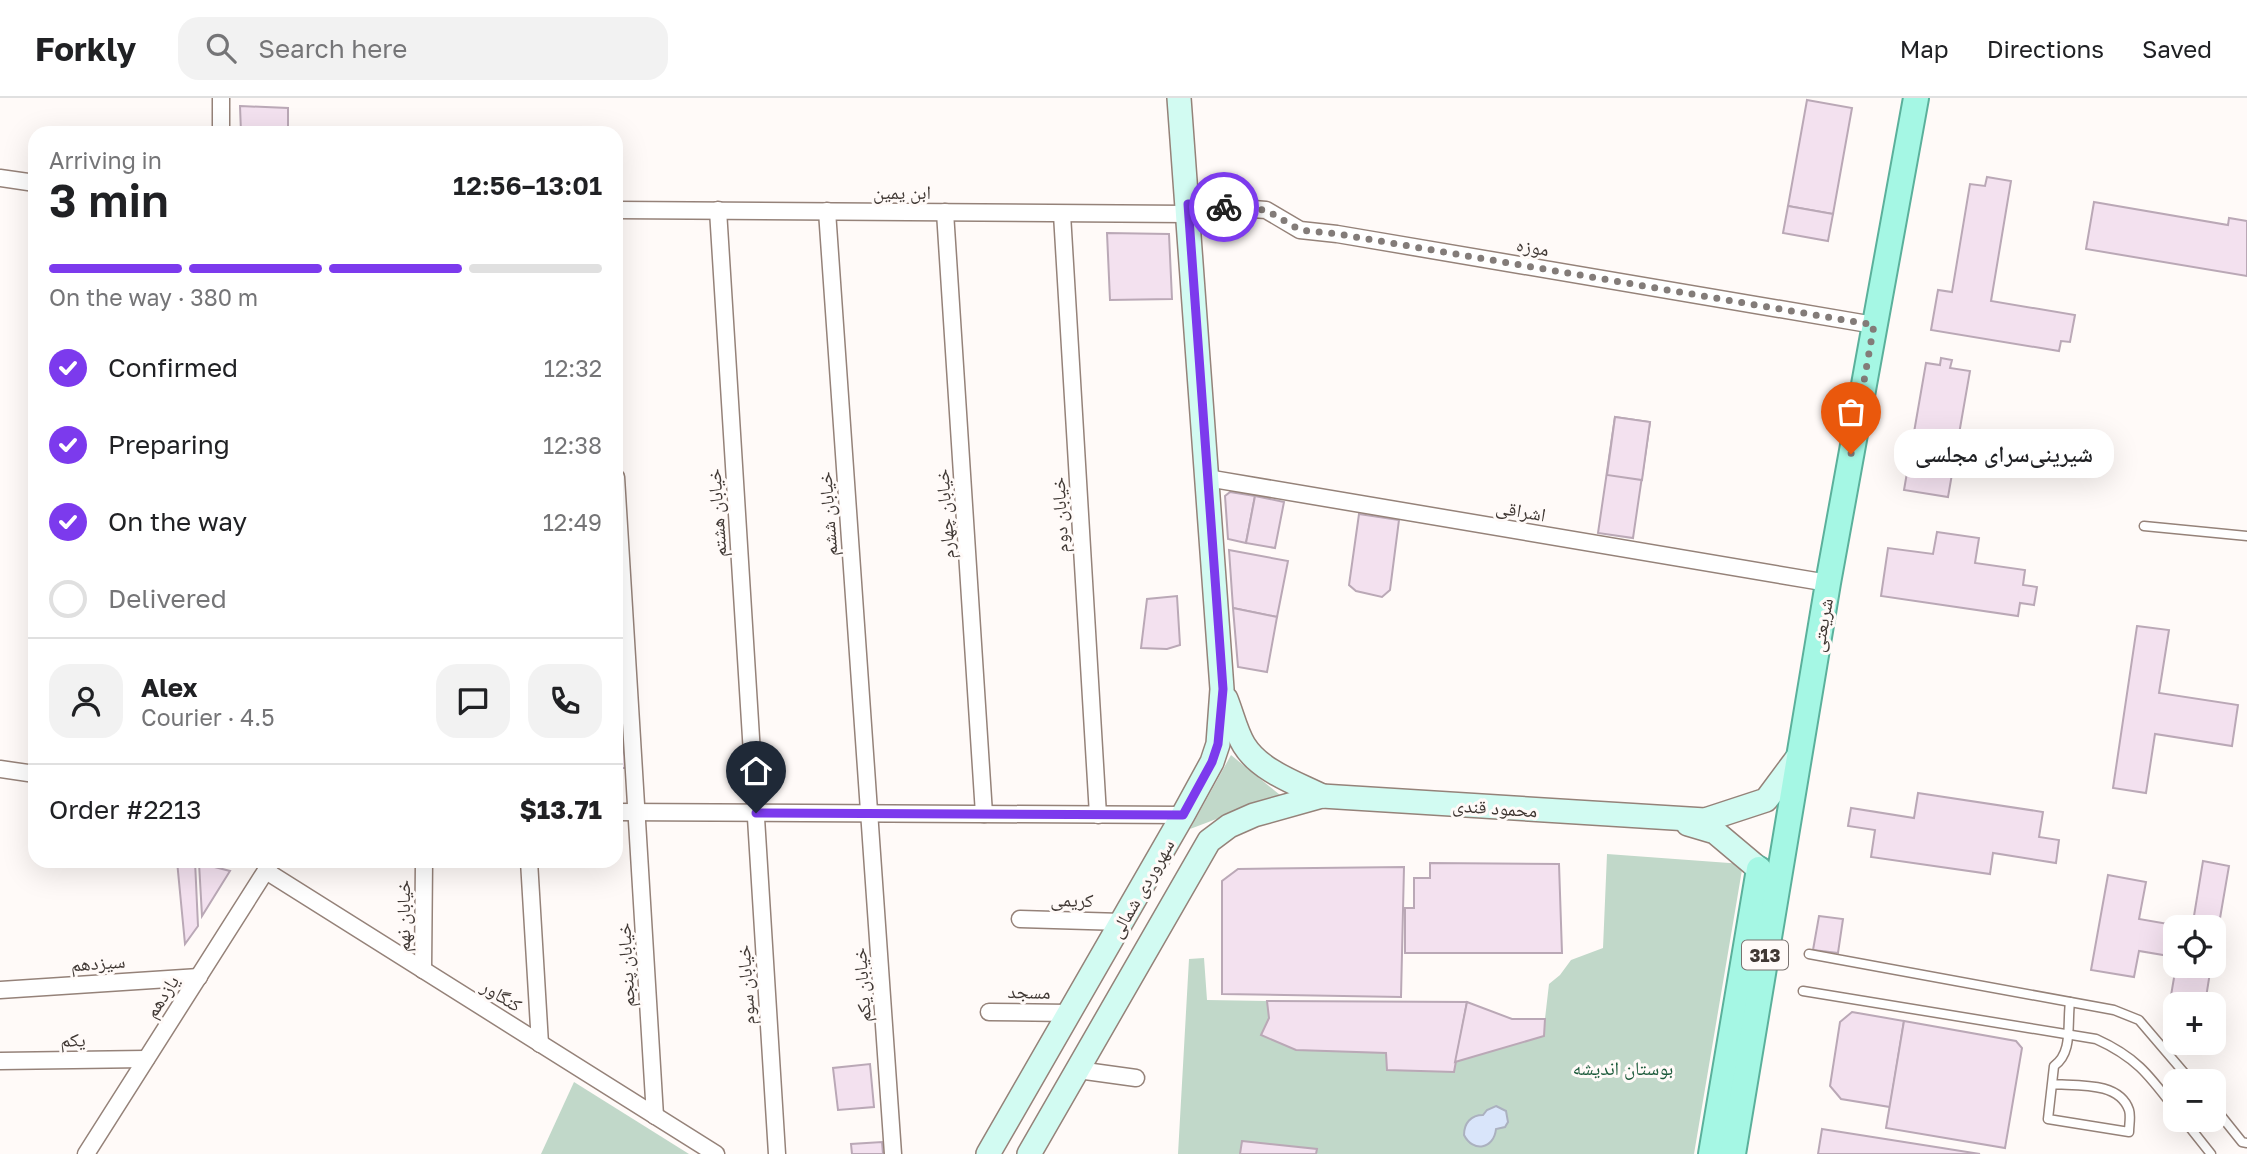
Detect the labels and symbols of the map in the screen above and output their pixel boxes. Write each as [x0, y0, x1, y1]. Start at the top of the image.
courier [1189, 172, 1259, 242]
street label: ابن یمین [873, 180, 931, 204]
street label: موزه [1515, 232, 1551, 261]
pin [1821, 382, 1881, 454]
callout: شیرینی‌سرای مجلسی [1893, 430, 2114, 478]
street label: خیابان هشتم [701, 468, 733, 558]
street label: خیابان چهارم [929, 468, 962, 560]
street label: خیابان ششم [813, 471, 843, 557]
street label: خیابان دوم [1046, 476, 1075, 553]
street label: اشراقی [1494, 494, 1548, 527]
street label: شریعتی [1805, 596, 1838, 654]
pin [726, 741, 786, 813]
street label: محمود قندی [1452, 793, 1538, 822]
street label: سهروردی شمالی [1103, 835, 1179, 942]
street label: خیابان نهم [391, 880, 416, 952]
street label: کریمی [1050, 887, 1094, 912]
street label: خیابان پنجم [611, 922, 641, 1008]
road number: 313 [1742, 940, 1788, 970]
street label: خیابان سوم [731, 944, 762, 1026]
street label: خیابان یکم [847, 947, 877, 1023]
street label: سیزدهم [70, 949, 126, 977]
street label: یازدهم [139, 970, 185, 1023]
street label: کنگاور [476, 973, 527, 1017]
street label: مسجد [1007, 979, 1051, 1003]
street label: یکم [60, 1027, 86, 1053]
park label: بوستان اندیشه [1573, 1056, 1673, 1080]

